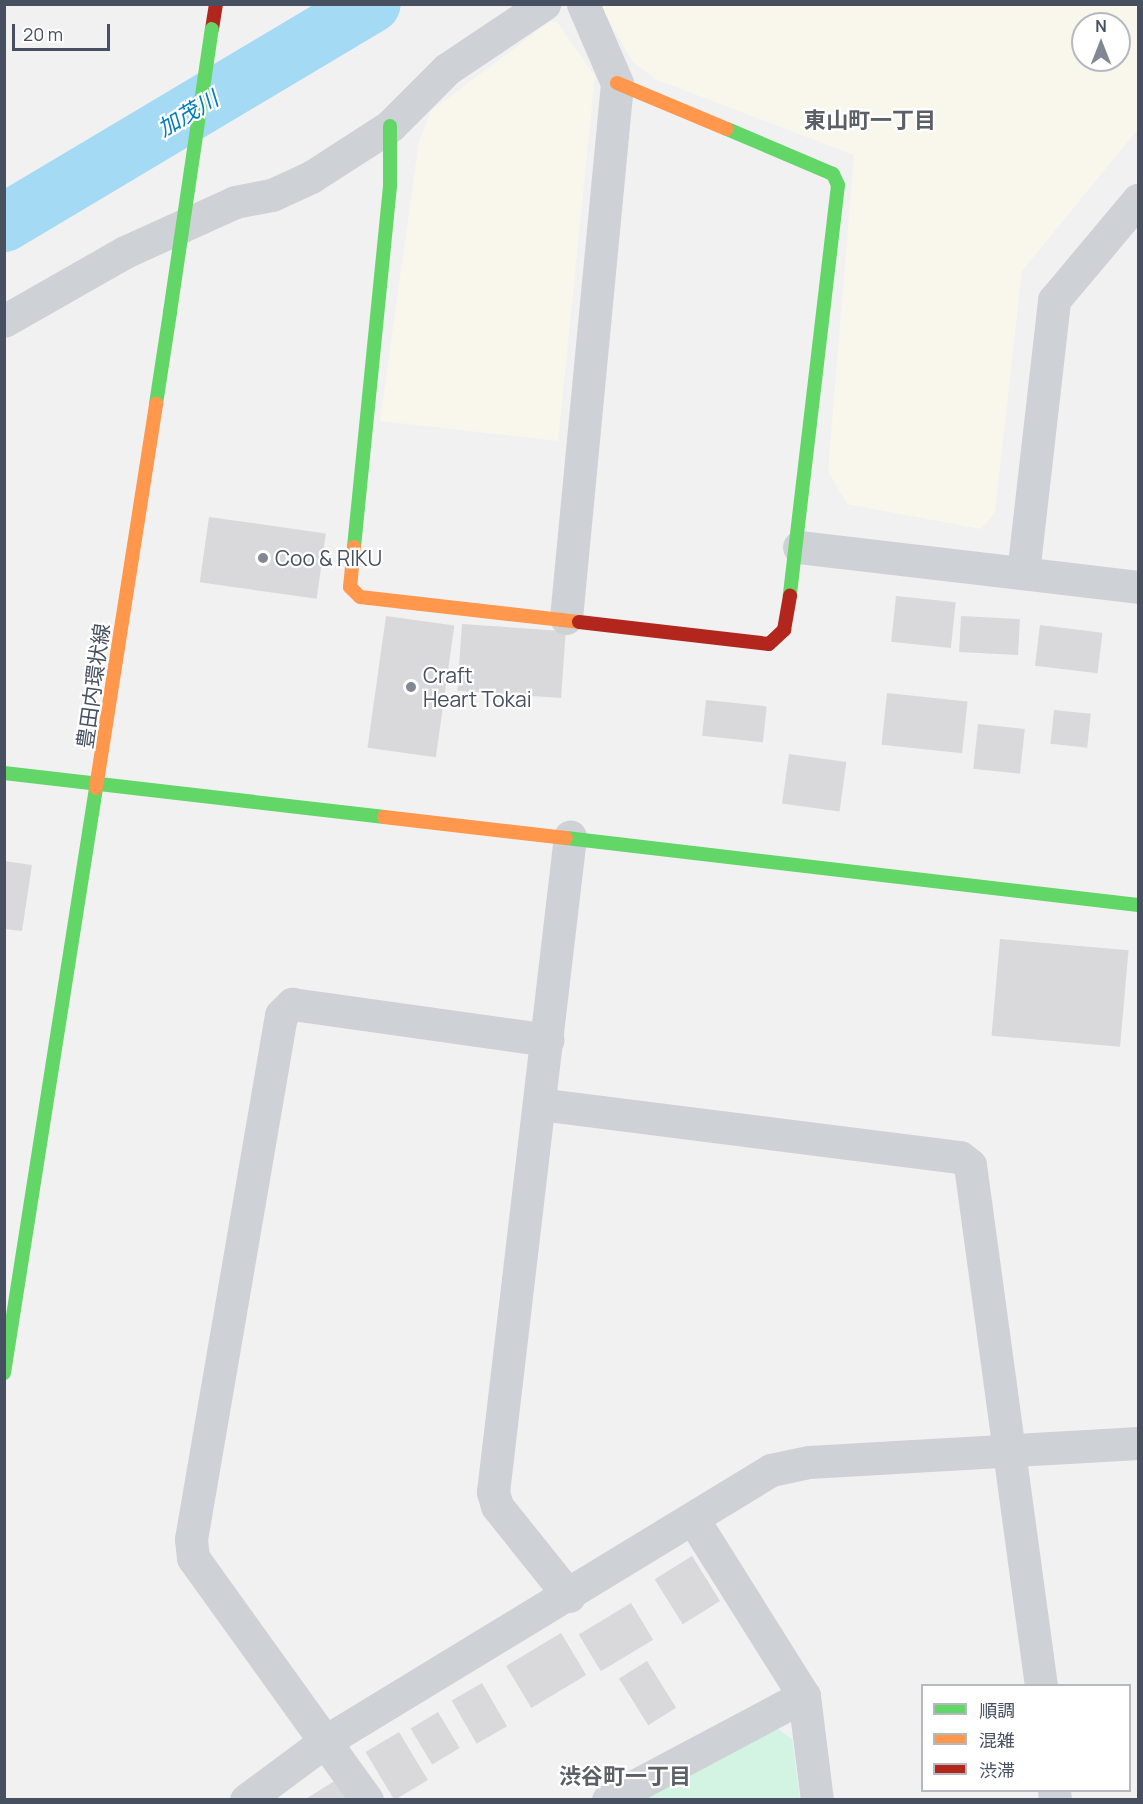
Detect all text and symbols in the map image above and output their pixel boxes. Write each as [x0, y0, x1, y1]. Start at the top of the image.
scale bar [15, 12, 112, 50]
north arrow [1071, 12, 1131, 72]
text: N [1095, 15, 1107, 37]
text: 20 m [23, 22, 63, 46]
water label: 加茂川 [153, 86, 223, 142]
district label: 東山町一丁目 [804, 108, 936, 134]
place label: Coo & RIKU [275, 545, 382, 571]
marker: Coo & RIKU [256, 551, 270, 565]
street label: 豊田内環状線 [72, 622, 114, 750]
place label: Craft Heart Tokai [423, 662, 532, 712]
marker: Craft Heart Tokai [404, 680, 418, 694]
legend [921, 1684, 1131, 1792]
text: 順調 [979, 1698, 1015, 1722]
text: 混雑 [979, 1728, 1015, 1752]
text: 渋滞 [979, 1758, 1015, 1782]
district label: 渋谷町一丁目 [559, 1764, 691, 1790]

